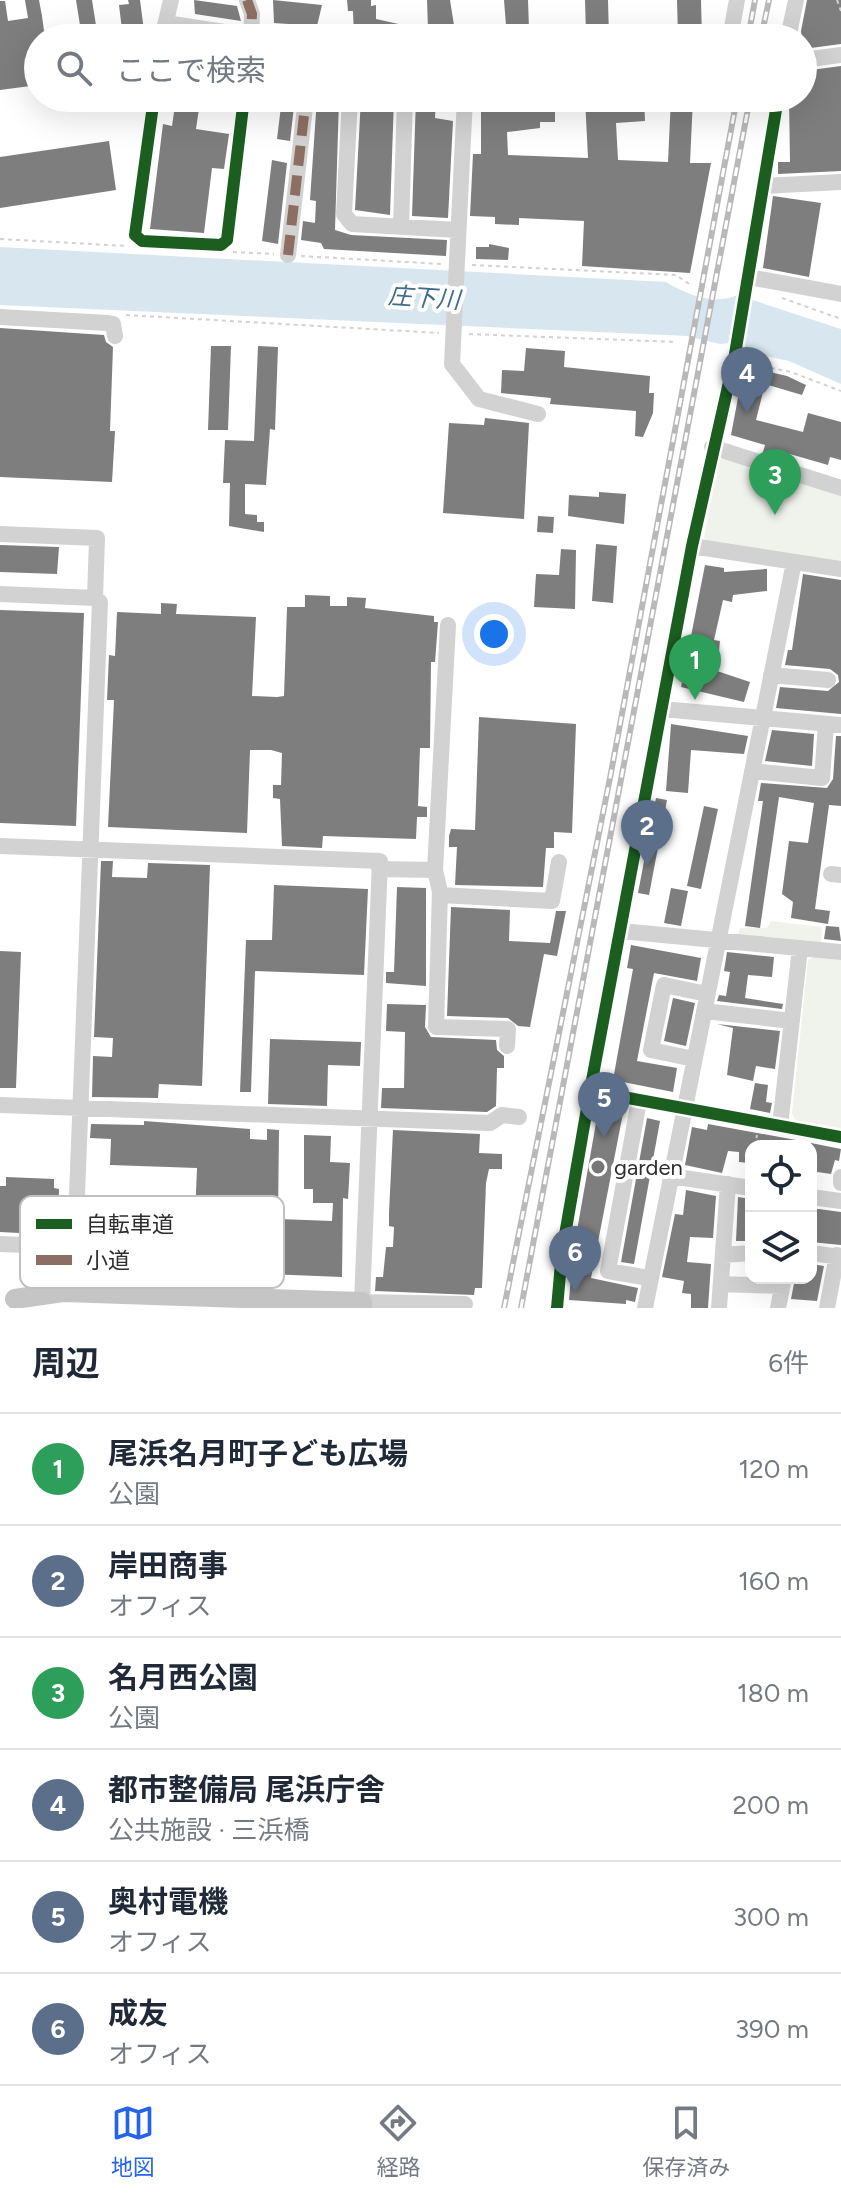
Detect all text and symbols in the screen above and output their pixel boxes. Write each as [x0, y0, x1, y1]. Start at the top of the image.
search box [24, 24, 817, 112]
icon: search [52, 46, 96, 90]
text: ここで検索 [116, 52, 266, 89]
water label: 庄下川 [387, 281, 464, 315]
pin: 4 [721, 347, 773, 413]
pin: 3 [749, 449, 801, 515]
your location [474, 614, 514, 654]
pin: 1 [669, 634, 721, 700]
pin: 2 [621, 800, 673, 866]
pin: 5 [578, 1072, 630, 1138]
map controls [745, 1140, 817, 1284]
button: locate [745, 1140, 817, 1212]
place label: garden [614, 1154, 683, 1181]
marker: garden [589, 1158, 607, 1176]
legend [20, 1196, 284, 1288]
text: 自転車道 [86, 1211, 174, 1238]
button: layers [745, 1212, 817, 1284]
pin: 6 [549, 1226, 601, 1292]
text: 小道 [86, 1247, 130, 1274]
text: 周辺 [32, 1343, 100, 1384]
text: 6件 [768, 1347, 809, 1379]
text: 尾浜名月町子ども広場 [108, 1435, 408, 1472]
text: 1 [53, 1453, 63, 1485]
text: 120 m [739, 1453, 809, 1485]
text: 公園 [108, 1478, 160, 1510]
text: 岸田商事 [108, 1547, 228, 1584]
text: 2 [50, 1565, 66, 1597]
text: 160 m [738, 1565, 809, 1597]
text: オフィス [108, 1590, 211, 1622]
text: 名月西公園 [108, 1659, 258, 1696]
text: 3 [51, 1677, 65, 1709]
text: 180 m [737, 1677, 809, 1709]
text: 公園 [108, 1702, 160, 1734]
text: 都市整備局 尾浜庁舎 [108, 1771, 385, 1808]
text: 4 [50, 1789, 66, 1821]
text: 200 m [733, 1789, 809, 1821]
text: 公共施設 · 三浜橋 [108, 1814, 309, 1846]
text: 奥村電機 [108, 1883, 228, 1920]
text: 5 [50, 1901, 66, 1933]
text: 300 m [733, 1901, 809, 1933]
text: オフィス [108, 1926, 211, 1958]
text: 成友 [108, 1995, 168, 2032]
text: 6 [50, 2013, 66, 2045]
text: 390 m [735, 2013, 809, 2045]
text: オフィス [108, 2038, 211, 2070]
tab: 地図 [111, 2101, 155, 2181]
tab: 経路 [376, 2101, 420, 2181]
tab: 保存済み [642, 2101, 730, 2181]

